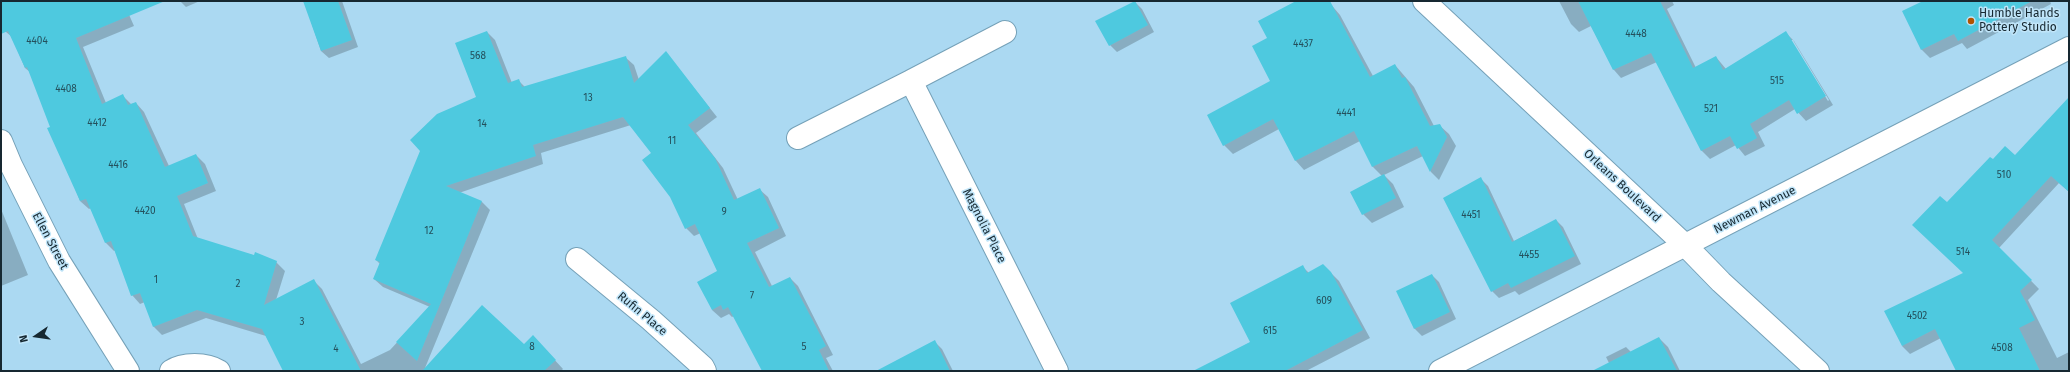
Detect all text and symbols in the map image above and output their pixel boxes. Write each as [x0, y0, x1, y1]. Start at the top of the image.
place label: Humble Hands Pottery Studio [1979, 7, 2059, 35]
marker: Humble Hands Pottery Studio [1966, 16, 1976, 26]
house number: 4448 [1625, 28, 1647, 40]
house number: 4404 [26, 35, 48, 47]
house number: 4437 [1293, 38, 1313, 50]
house number: 568 [470, 50, 486, 62]
house number: 515 [1770, 75, 1784, 87]
house number: 4408 [55, 83, 77, 95]
house number: 13 [583, 92, 593, 104]
house number: 521 [1704, 103, 1718, 115]
house number: 4441 [1336, 107, 1356, 119]
house number: 4412 [87, 117, 107, 129]
house number: 14 [477, 118, 487, 130]
house number: 11 [668, 135, 676, 147]
street label: Orleans Boulevard [1580, 147, 1664, 225]
house number: 4416 [108, 159, 128, 171]
house number: 510 [1997, 169, 2011, 181]
street label: Newman Avenue [1712, 183, 1798, 237]
street label: Magnolia Place [959, 186, 1009, 266]
house number: 4420 [135, 205, 155, 217]
house number: 9 [721, 206, 727, 218]
house number: 4451 [1461, 209, 1481, 221]
street label: Ellen Street [29, 210, 71, 272]
house number: 12 [424, 225, 434, 237]
house number: 514 [1956, 246, 1970, 258]
house number: 4455 [1519, 249, 1539, 261]
house number: 1 [154, 274, 158, 286]
house number: 2 [236, 278, 240, 290]
street label: Rufin Place [614, 289, 670, 339]
house number: 7 [750, 290, 754, 302]
house number: 609 [1316, 295, 1332, 307]
house number: 4502 [1907, 310, 1927, 322]
north arrow [16, 316, 56, 356]
house number: 3 [300, 316, 304, 328]
house number: 615 [1263, 325, 1277, 337]
text: N [17, 334, 31, 344]
house number: 8 [529, 341, 535, 353]
house number: 5 [801, 341, 807, 353]
house number: 4508 [1991, 342, 2013, 354]
house number: 4 [333, 343, 339, 355]

